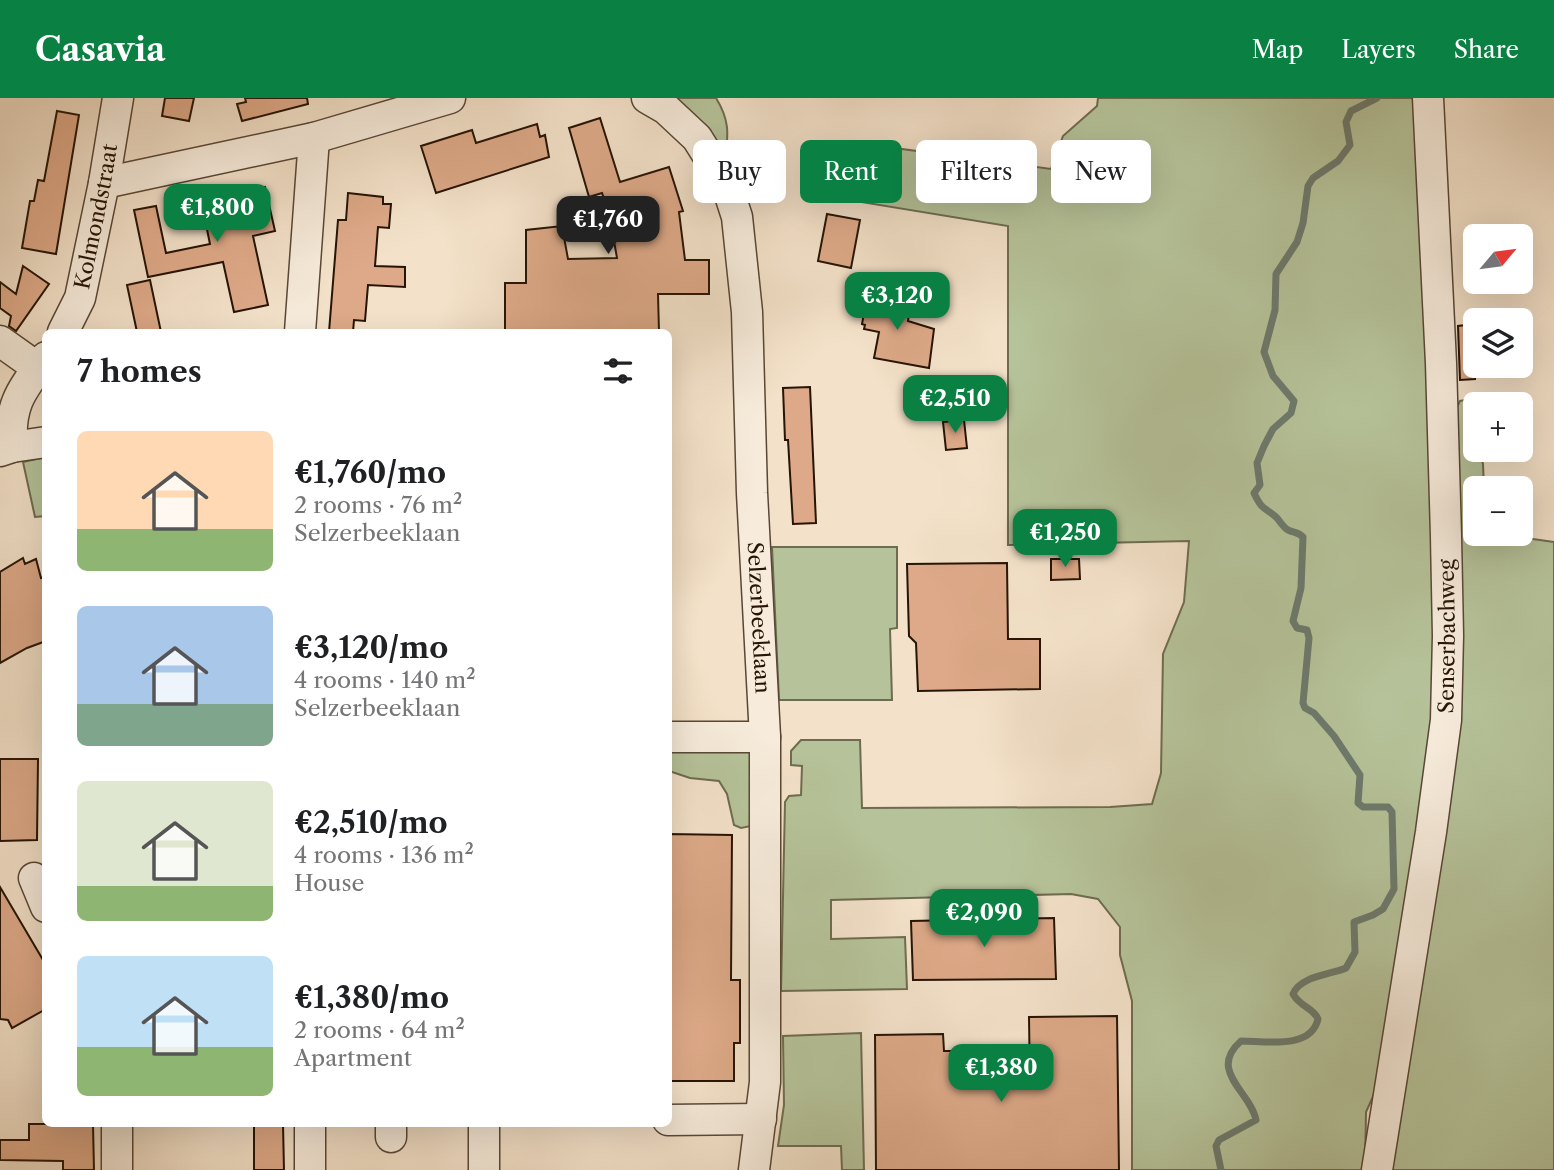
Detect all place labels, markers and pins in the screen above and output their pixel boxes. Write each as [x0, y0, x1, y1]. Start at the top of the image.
pin: €1,800 [160, 184, 274, 244]
pin: €1,760 [551, 197, 665, 256]
pin: €3,120 [840, 272, 954, 332]
pin: €2,510 [898, 376, 1012, 435]
pin: €1,250 [1008, 510, 1122, 569]
pin: €2,090 [927, 890, 1041, 949]
pin: €1,380 [944, 1044, 1058, 1104]

